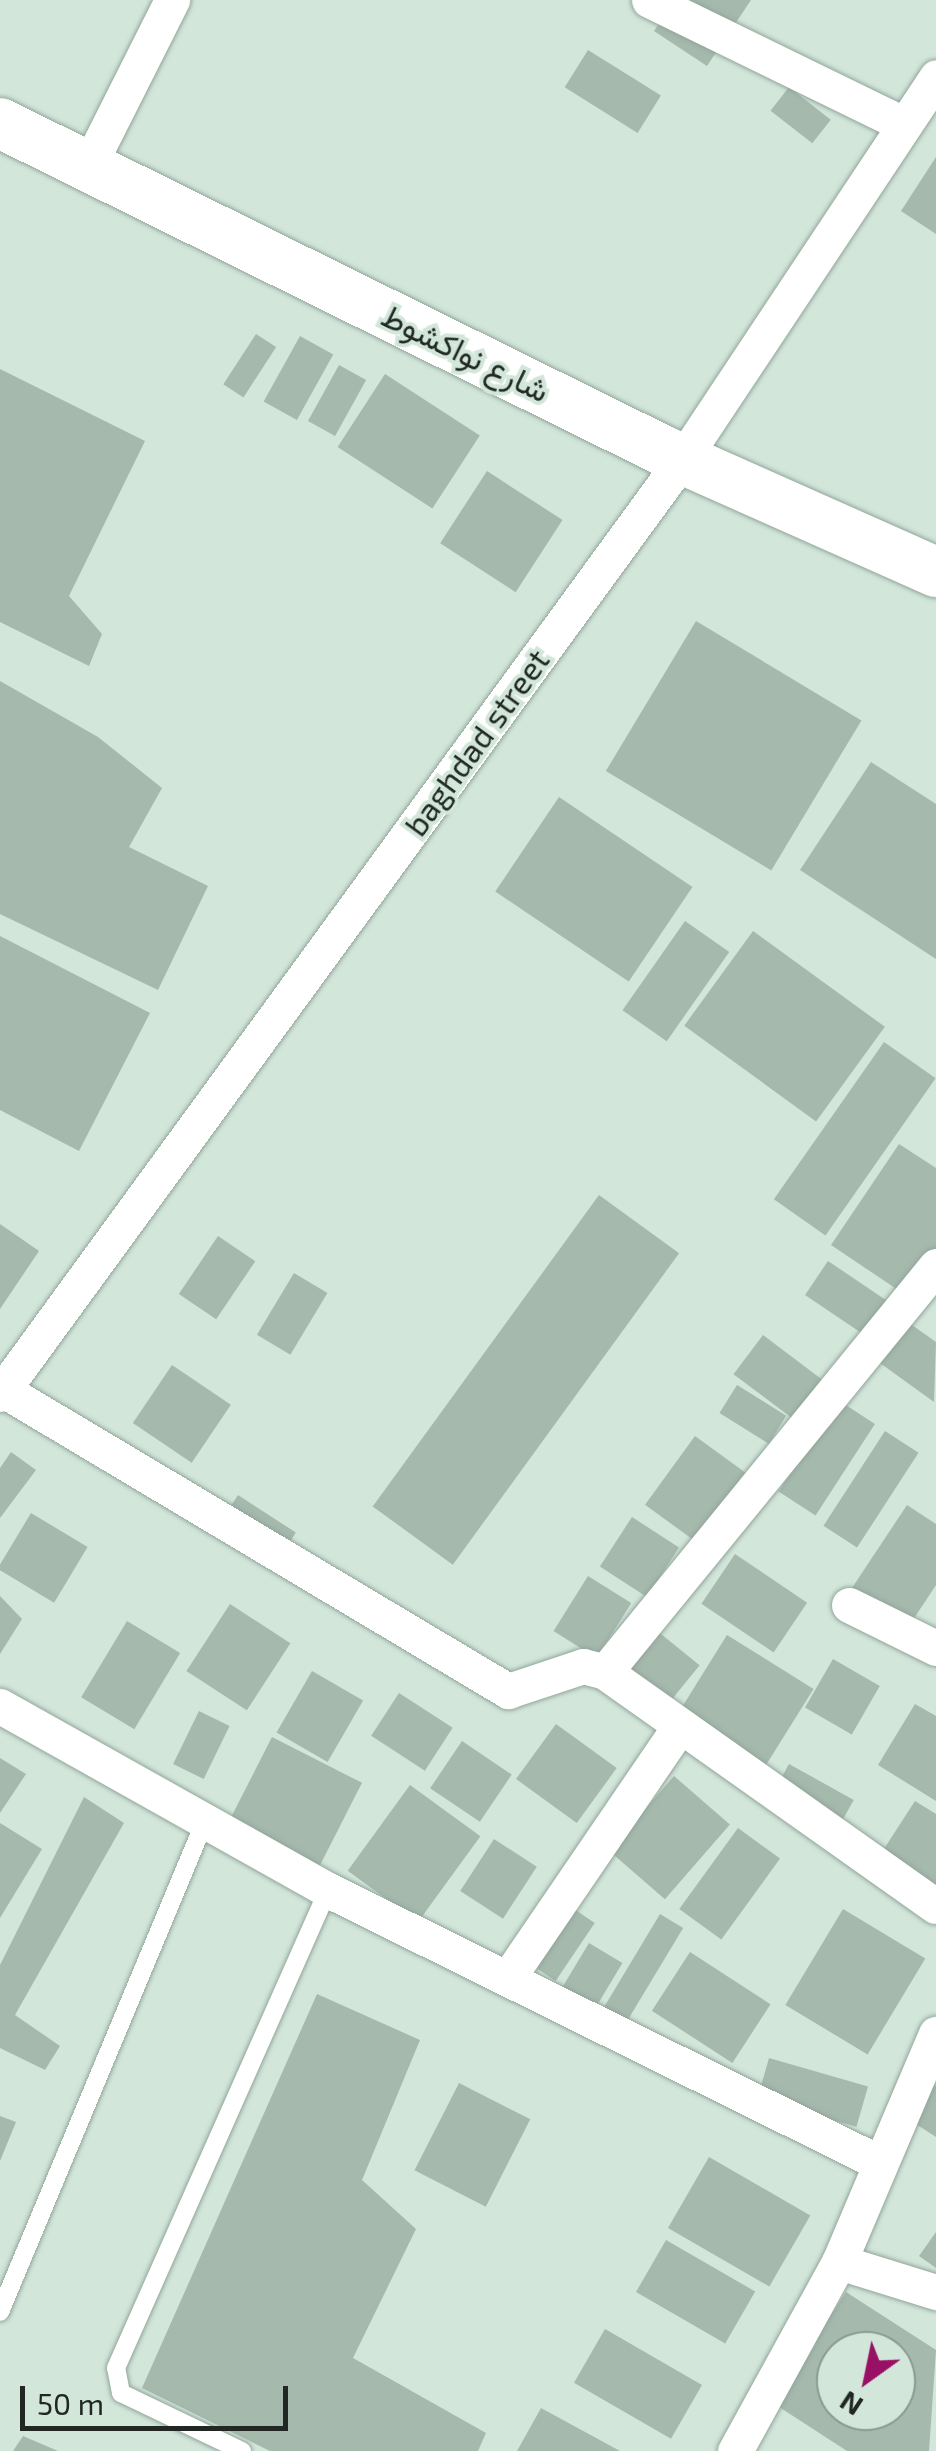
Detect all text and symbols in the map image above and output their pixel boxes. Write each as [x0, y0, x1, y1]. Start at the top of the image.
street label: شارع نواكشوط [376, 295, 556, 409]
street label: baghdad street [396, 641, 556, 843]
north arrow [816, 2331, 916, 2431]
scale bar [25, 2366, 292, 2428]
text: 50 m [37, 2385, 104, 2421]
text: N [833, 2385, 868, 2424]

